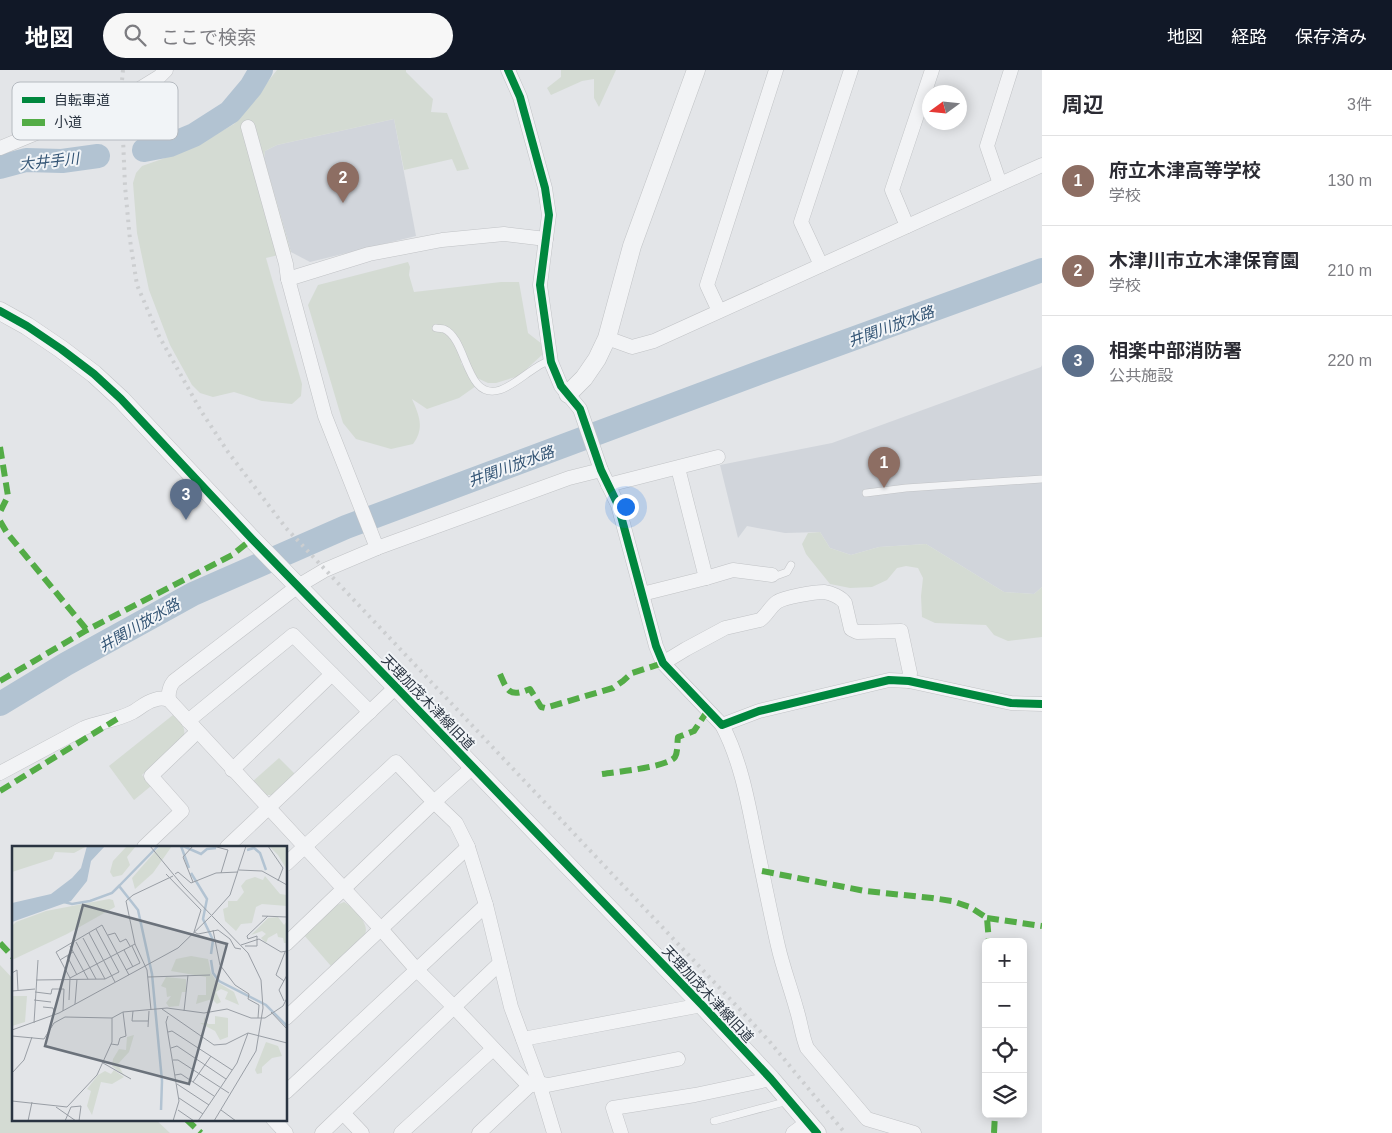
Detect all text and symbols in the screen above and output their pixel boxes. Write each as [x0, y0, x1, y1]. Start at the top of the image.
search box [103, 13, 453, 58]
icon: search [121, 21, 149, 49]
text: 地図 [25, 24, 73, 51]
text: ここで検索 [161, 27, 256, 48]
text: 地図 [1167, 27, 1203, 47]
text: 経路 [1231, 27, 1267, 47]
text: 保存済み [1295, 27, 1367, 47]
legend [12, 82, 178, 140]
north arrow [922, 85, 967, 130]
text: 自転車道 [54, 92, 110, 108]
text: 周辺 [1062, 93, 1104, 116]
text: 3件 [1347, 96, 1372, 113]
text: 小道 [54, 114, 82, 130]
water label: 大井手川 [18, 149, 82, 173]
text: 府立木津高等学校 [1109, 160, 1261, 181]
pin: 2 [327, 162, 359, 203]
text: 1 [1074, 172, 1082, 189]
text: 130 m [1328, 172, 1372, 189]
text: 学校 [1109, 187, 1141, 204]
text: 木津川市立木津保育園 [1109, 250, 1299, 271]
text: 2 [1074, 262, 1082, 279]
text: 210 m [1328, 262, 1372, 279]
text: 学校 [1109, 277, 1141, 294]
water label: 井関川放水路 [846, 302, 938, 349]
text: 相楽中部消防署 [1109, 340, 1242, 361]
text: 3 [1074, 352, 1082, 369]
text: 220 m [1328, 352, 1372, 369]
text: 公共施設 [1109, 367, 1173, 384]
water label: 井関川放水路 [466, 442, 558, 489]
pin: 1 [868, 447, 900, 488]
pin: 3 [170, 479, 202, 520]
your location [613, 494, 639, 520]
water label: 井関川放水路 [96, 594, 184, 655]
street label: 天理加茂木津線旧道 [378, 651, 478, 753]
inset map [12, 846, 288, 1120]
map controls [982, 938, 1027, 1118]
button: + [982, 938, 1027, 983]
street label: 天理加茂木津線旧道 [659, 942, 757, 1046]
button: − [982, 983, 1027, 1028]
button: locate [982, 1028, 1027, 1073]
button: layers [982, 1073, 1027, 1118]

